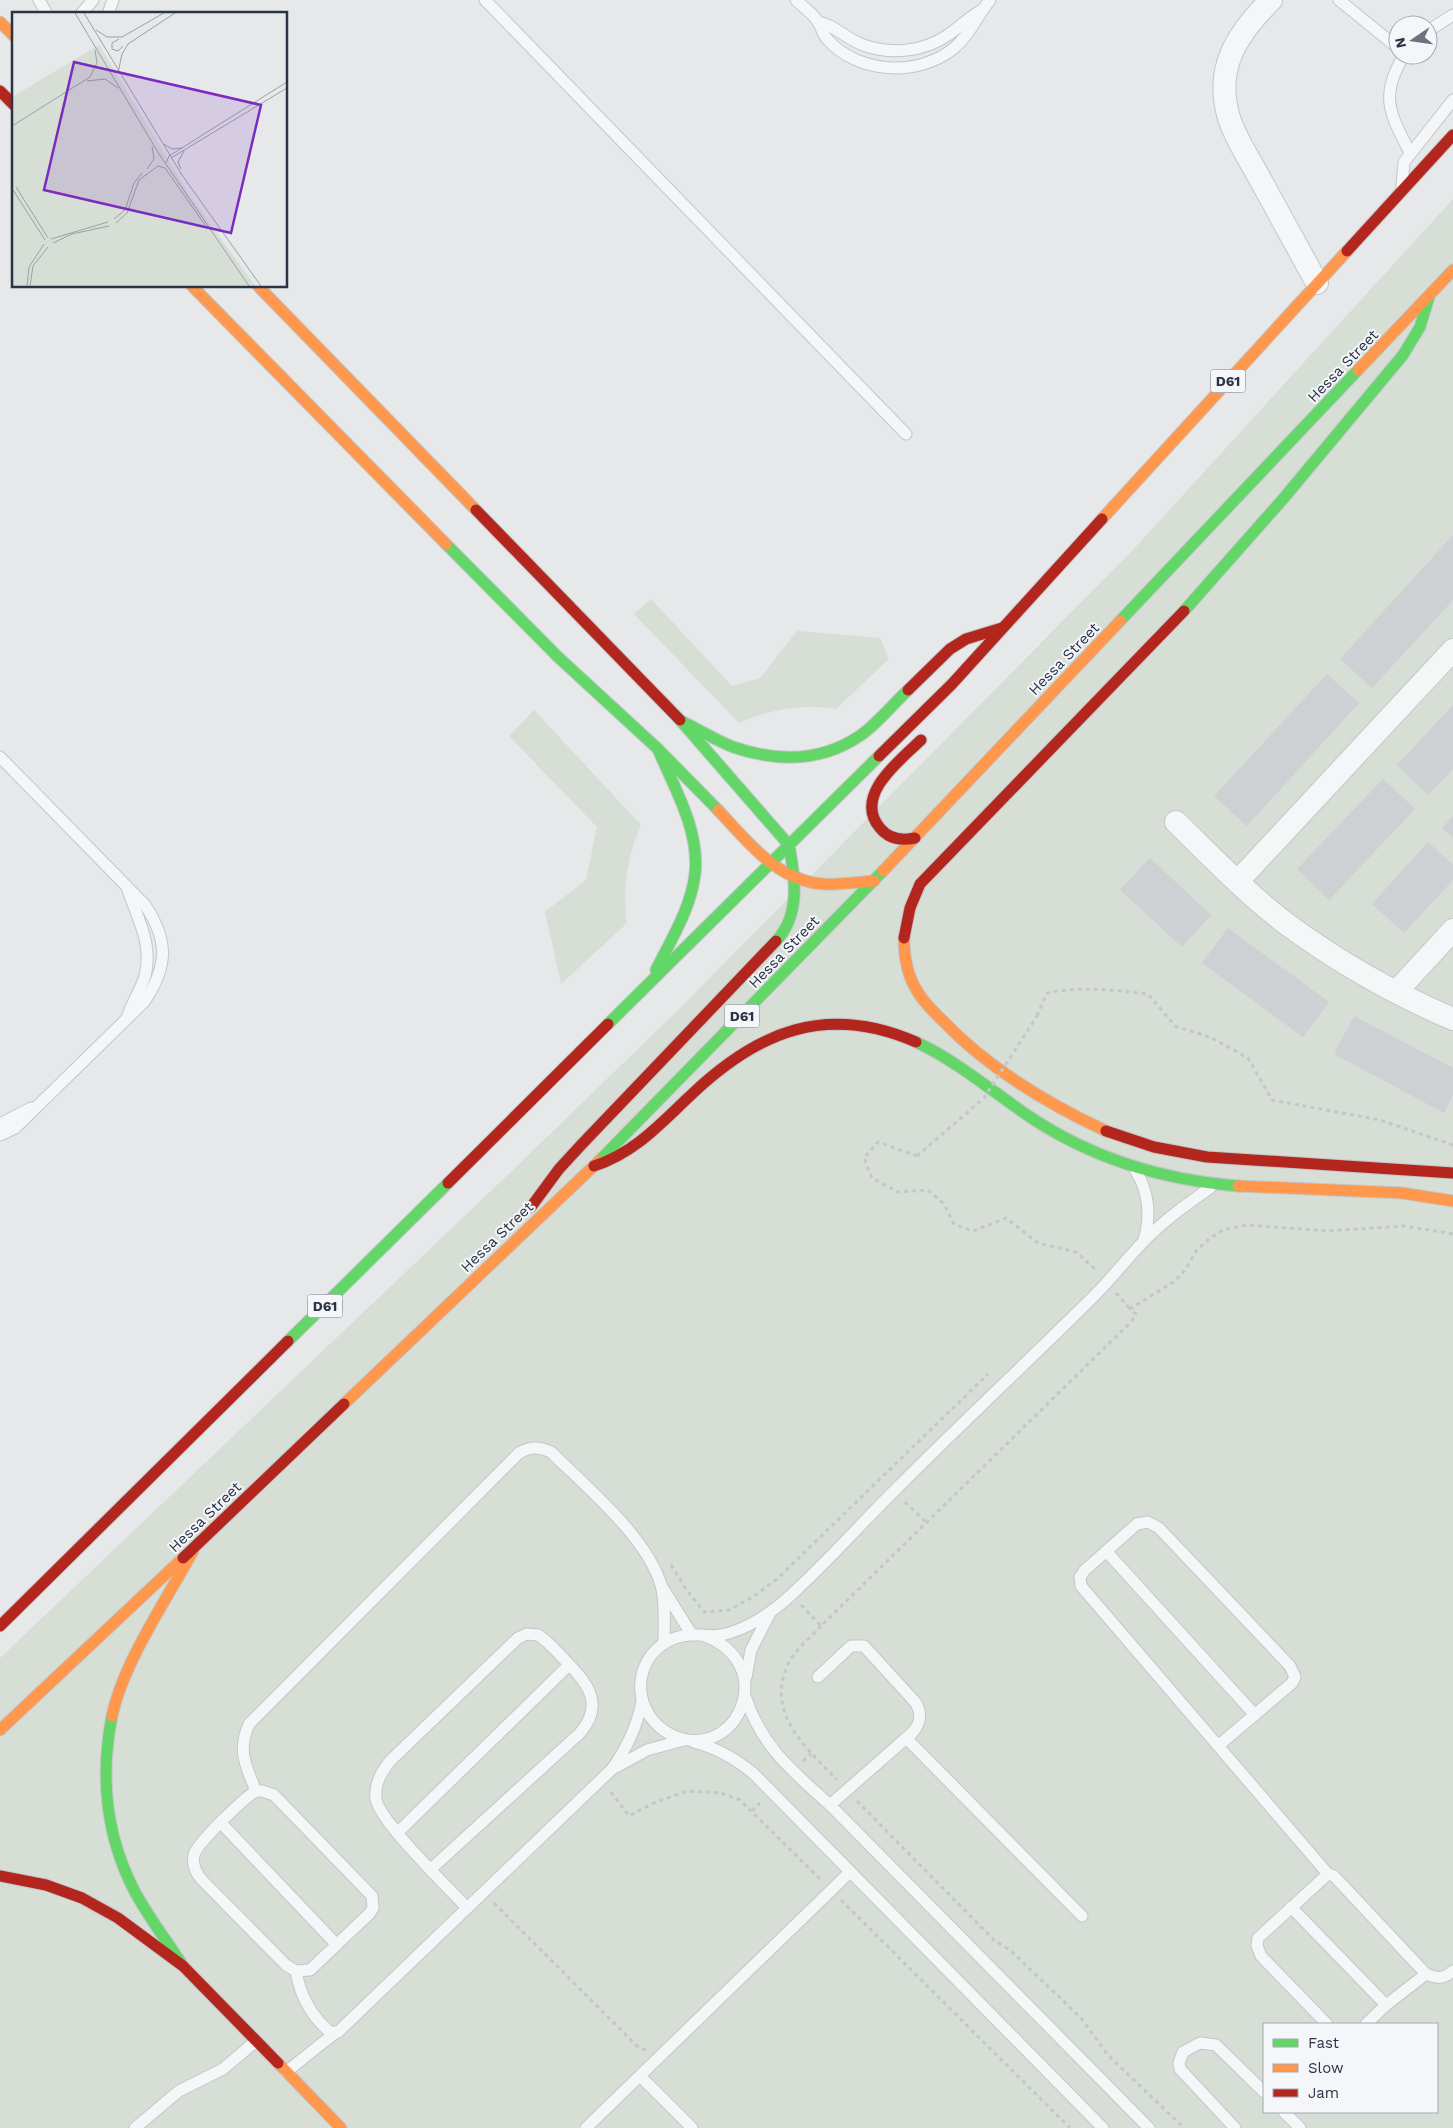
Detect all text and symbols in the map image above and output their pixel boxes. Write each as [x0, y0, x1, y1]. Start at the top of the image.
inset map [12, 12, 288, 288]
north arrow [1388, 15, 1438, 65]
text: N [1391, 36, 1409, 50]
street label: Hessa Street [1304, 326, 1383, 406]
road number: D61 [1210, 370, 1246, 392]
street label: Hessa Street [1025, 619, 1104, 699]
street label: Hessa Street [745, 912, 824, 992]
road number: D61 [724, 1004, 760, 1028]
street label: Hessa Street [457, 1197, 537, 1276]
road number: D61 [308, 1294, 342, 1318]
street label: Hessa Street [165, 1477, 245, 1556]
legend [1263, 2023, 1438, 2113]
text: Fast [1308, 2034, 1340, 2052]
text: Slow [1308, 2059, 1344, 2077]
text: Jam [1308, 2084, 1339, 2102]

